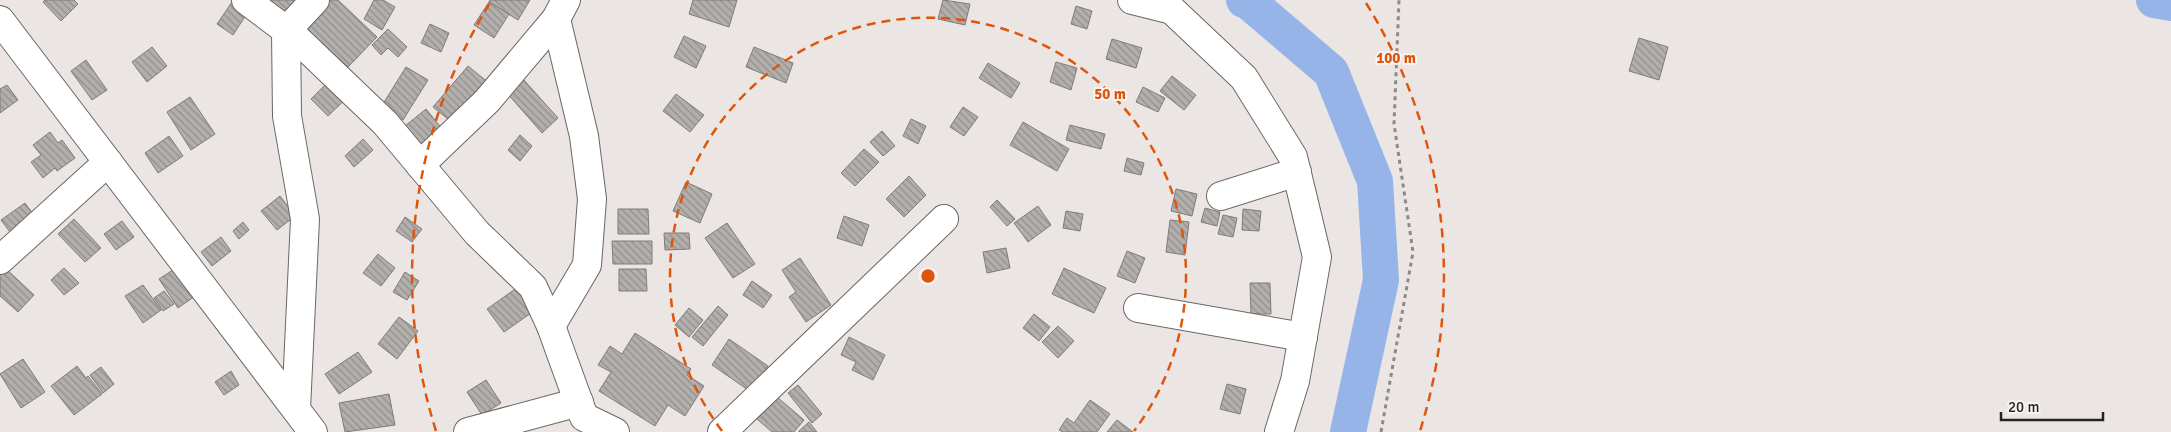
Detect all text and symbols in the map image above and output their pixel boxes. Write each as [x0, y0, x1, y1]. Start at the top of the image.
text: 100 m [1376, 49, 1416, 67]
text: 50 m [1094, 85, 1126, 103]
centre of rings [919, 267, 937, 285]
scale bar [2001, 390, 2104, 422]
text: 20 m [2008, 398, 2039, 416]

